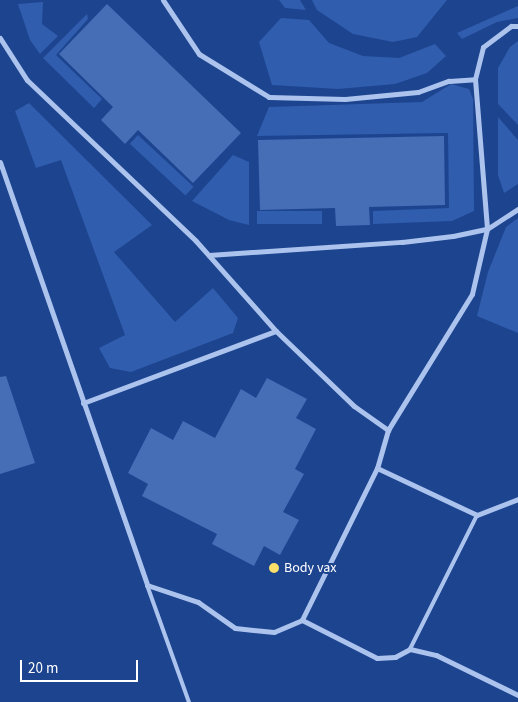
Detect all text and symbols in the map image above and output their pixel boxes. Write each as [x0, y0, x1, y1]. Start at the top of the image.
place label: Body vax [284, 560, 336, 576]
marker: Body vax [268, 562, 280, 574]
scale bar [22, 650, 140, 682]
text: 20 m [28, 658, 58, 679]

